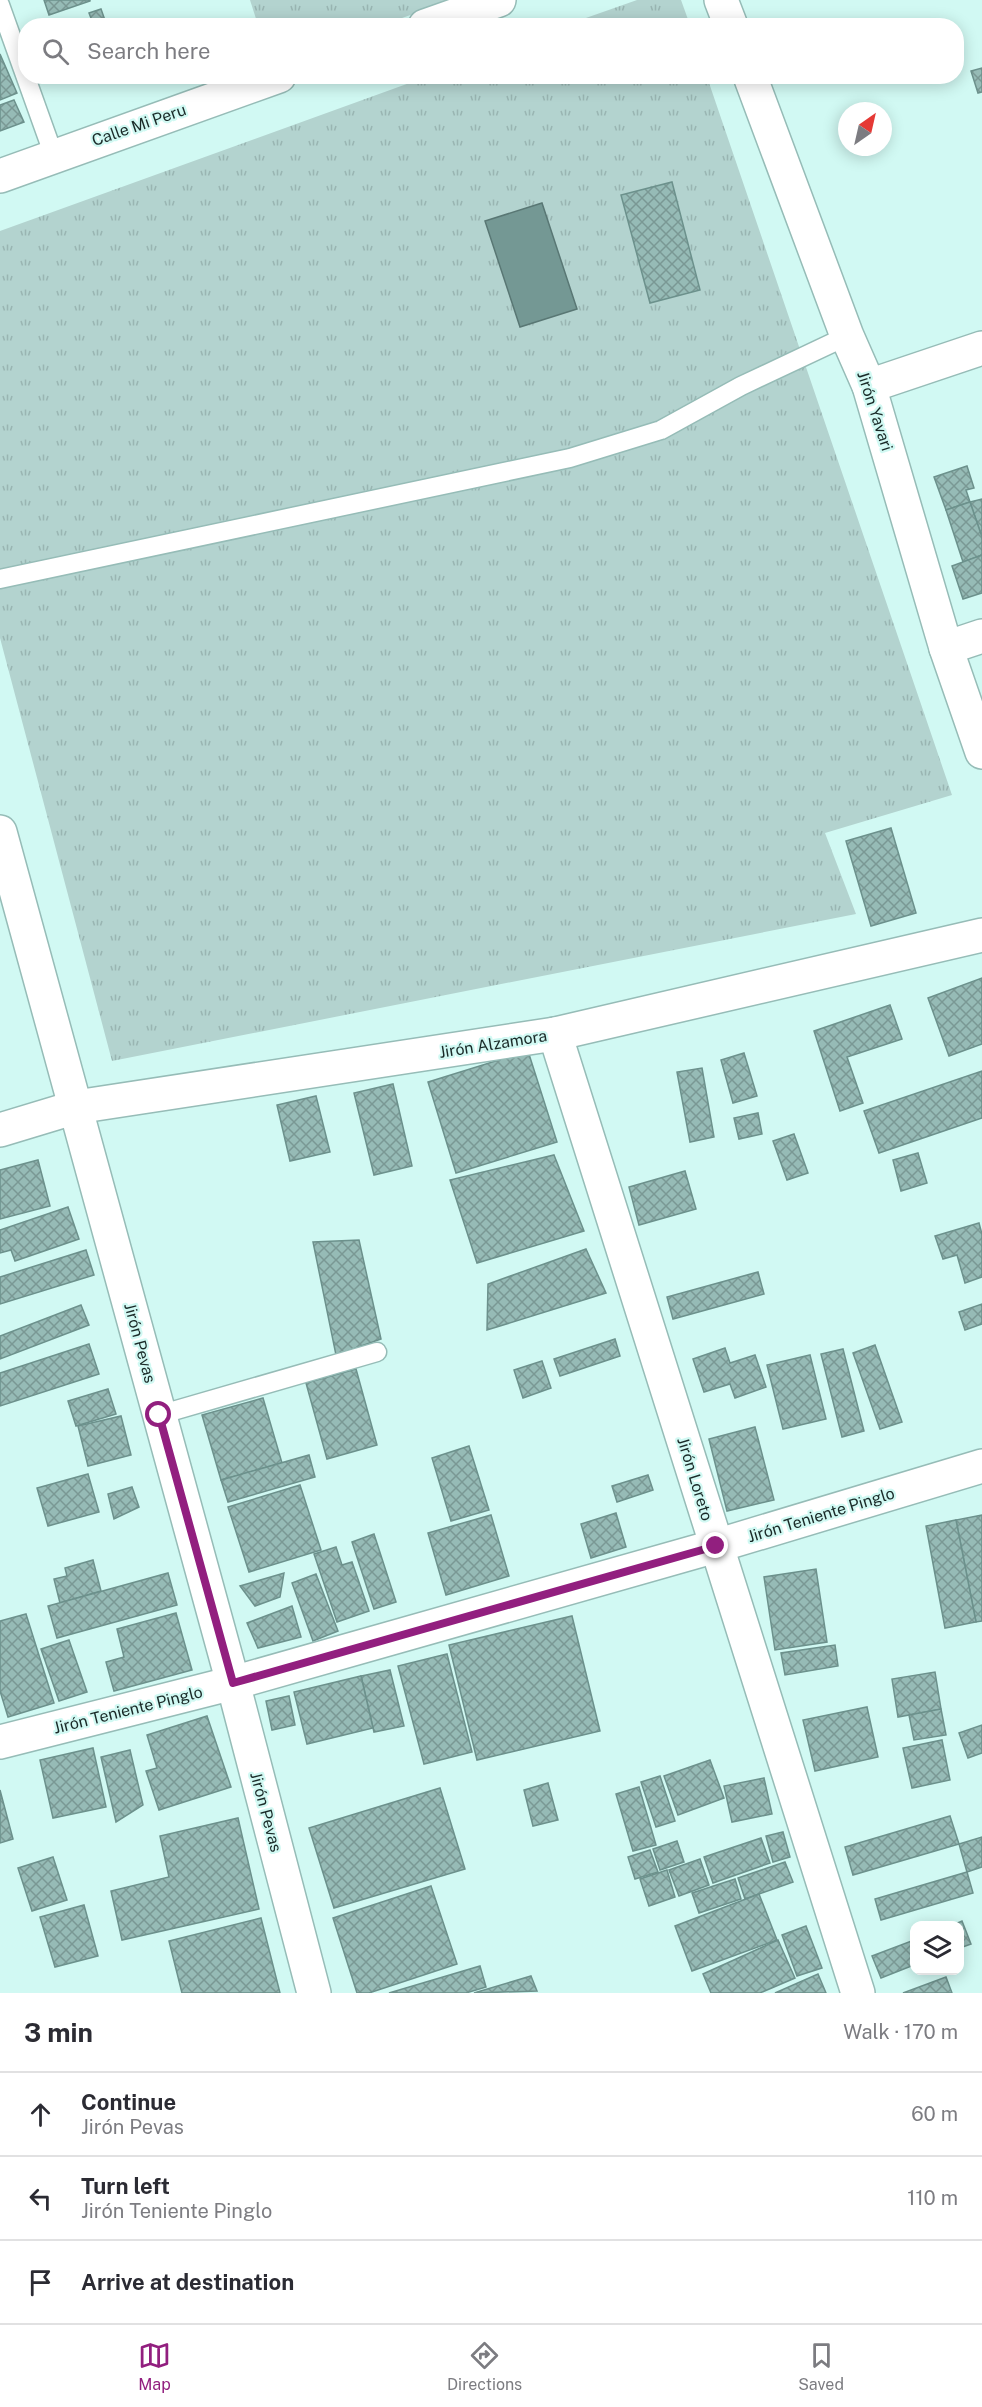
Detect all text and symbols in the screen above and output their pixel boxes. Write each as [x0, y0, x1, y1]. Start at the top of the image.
search box [18, 18, 964, 84]
icon: search [39, 35, 72, 68]
text: Search here [87, 38, 211, 64]
street label: Calle Mi Peru [89, 100, 189, 150]
north arrow [838, 102, 892, 156]
street label: Jirón Yavari [853, 369, 897, 453]
street label: Jirón Alzamora [438, 1026, 548, 1062]
street label: Jirón Pevas [120, 1301, 160, 1385]
route start [145, 1401, 171, 1427]
street label: Jirón Loreto [673, 1435, 717, 1523]
street label: Jirón Teniente Pinglo [745, 1484, 897, 1546]
route end [702, 1532, 728, 1558]
street label: Jirón Teniente Pinglo [51, 1682, 205, 1738]
street label: Jirón Pevas [246, 1770, 286, 1854]
map controls [910, 1921, 964, 1975]
button: layers [910, 1921, 964, 1975]
text: 3 min [24, 2017, 93, 2048]
text: Walk · 170 m [843, 2020, 958, 2044]
text: Continue [81, 2089, 176, 2115]
icon: ahead [24, 2098, 57, 2131]
text: 60 m [911, 2102, 958, 2126]
text: Jirón Pevas [81, 2115, 184, 2139]
text: Turn left [81, 2173, 170, 2199]
icon: left [24, 2182, 57, 2215]
text: 110 m [907, 2186, 958, 2210]
text: Jirón Teniente Pinglo [81, 2199, 272, 2223]
icon: arrive [24, 2266, 57, 2299]
text: Arrive at destination [81, 2269, 294, 2295]
tab: Map [138, 2339, 171, 2394]
tab: Directions [447, 2339, 522, 2394]
tab: Saved [798, 2339, 844, 2394]

